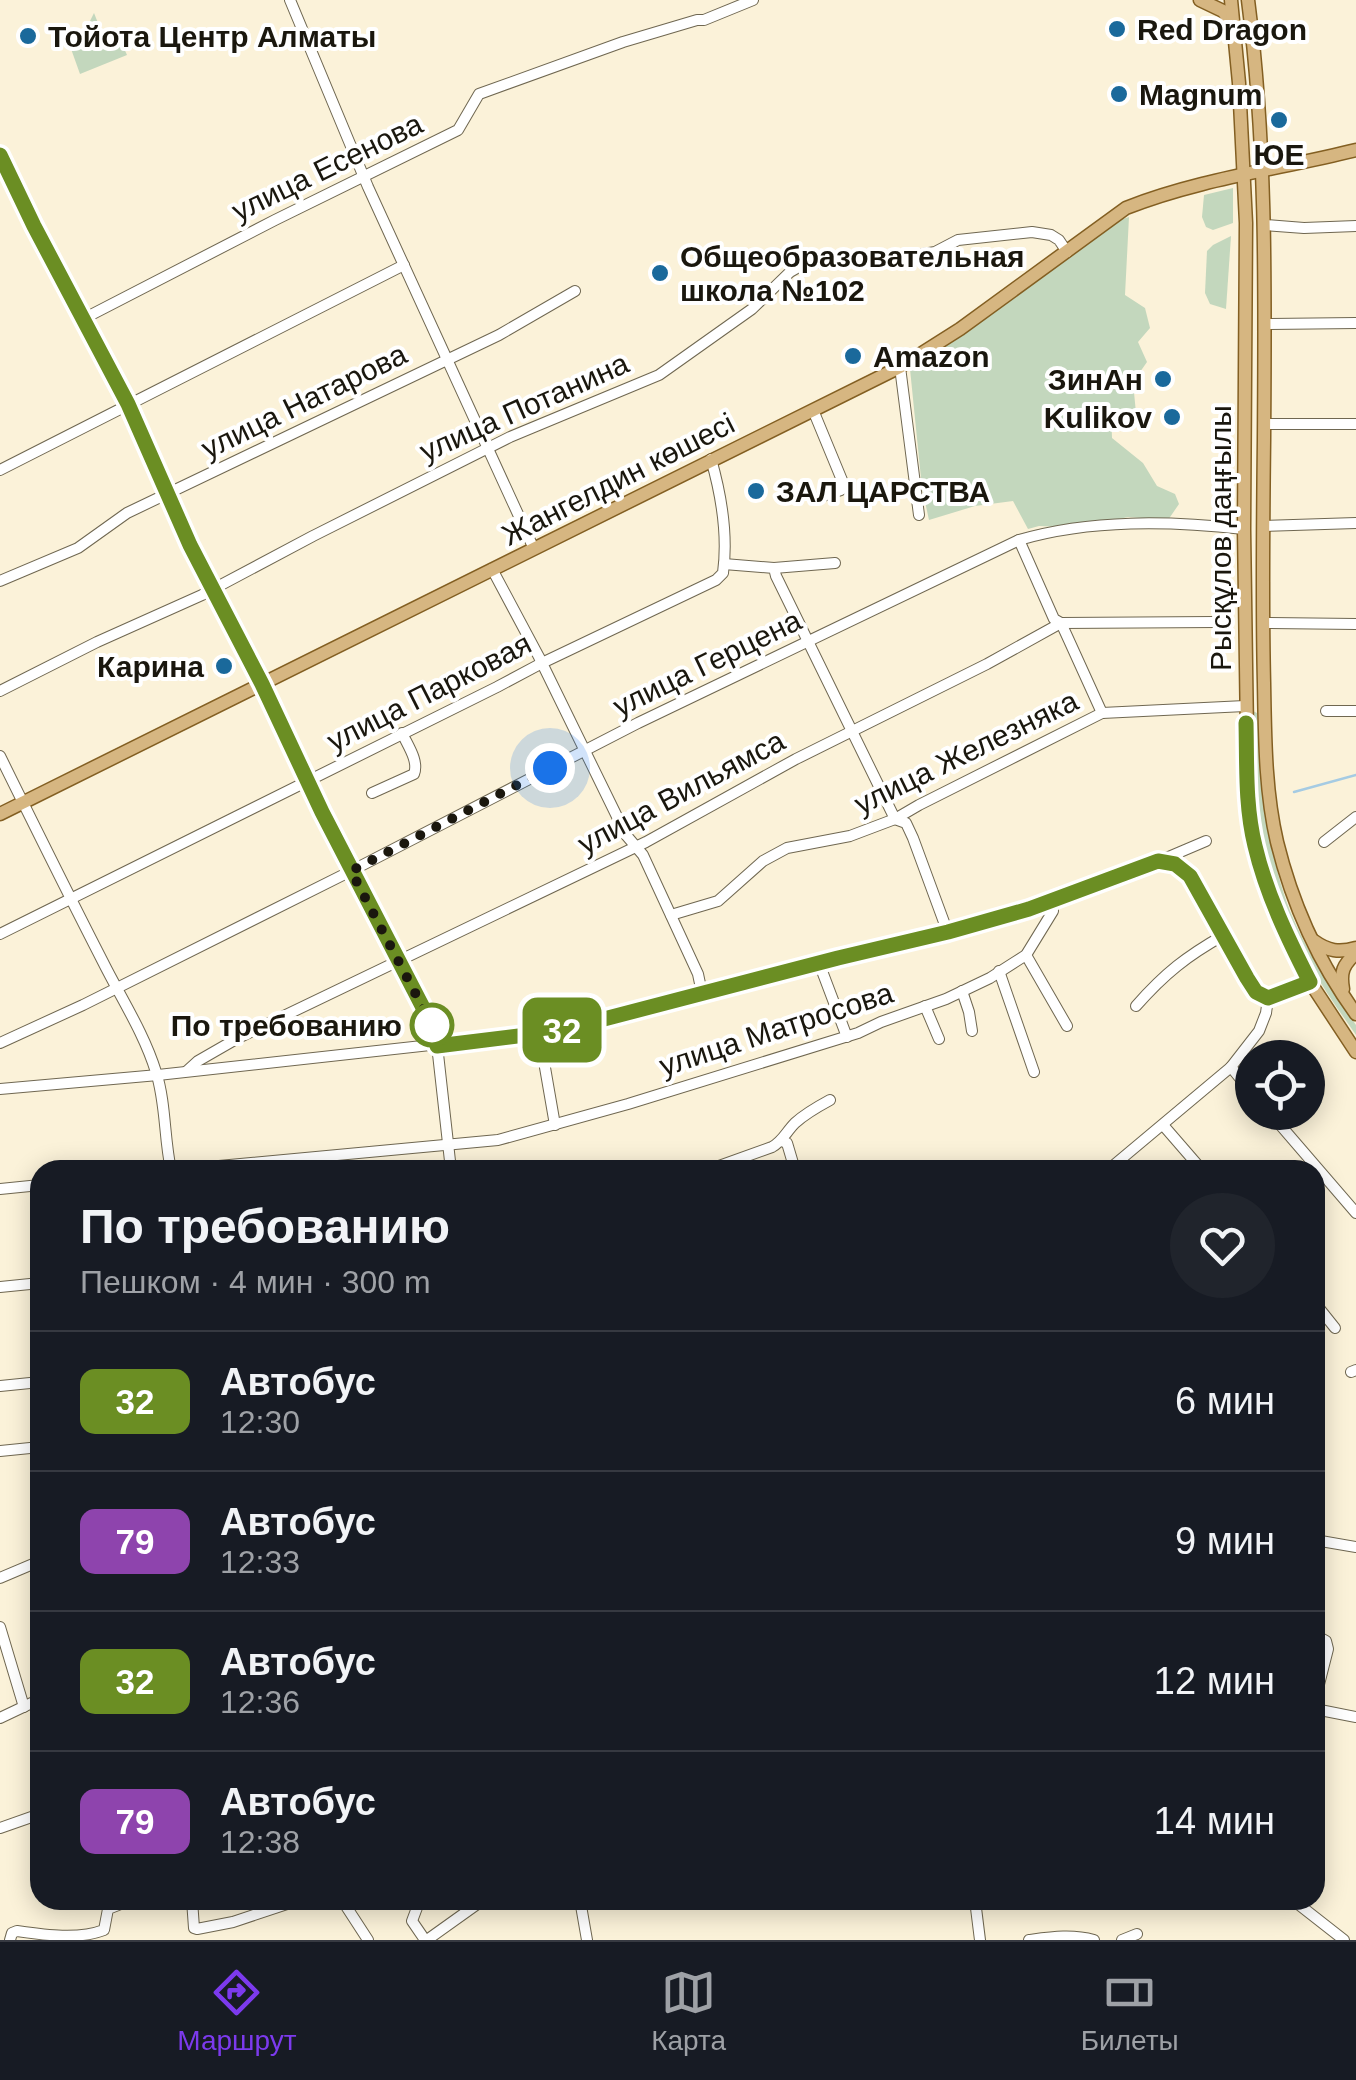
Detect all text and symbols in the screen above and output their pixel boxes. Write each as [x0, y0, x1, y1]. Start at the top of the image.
place label: Red Dragon [1137, 13, 1307, 46]
marker: Red Dragon [1106, 18, 1128, 40]
place label: Тойота Центр Алматы [48, 20, 376, 53]
marker: Тойота Центр Алматы [17, 25, 39, 47]
place label: Magnum [1139, 78, 1262, 111]
marker: Magnum [1108, 83, 1130, 105]
street label: улица Есенова [226, 107, 428, 227]
marker: ЮЕ [1268, 109, 1290, 131]
place label: ЮЕ [1254, 138, 1304, 171]
place label: Общеобразовательная школа №102 [680, 240, 1025, 307]
marker: Общеобразовательная школа №102 [649, 262, 671, 284]
street label: улица Натарова [196, 337, 412, 465]
place label: Amazon [873, 340, 990, 373]
marker: Amazon [842, 345, 864, 367]
street label: улица Потанина [414, 346, 634, 468]
place label: ЗинАн [1048, 363, 1143, 396]
marker: ЗинАн [1152, 368, 1174, 390]
place label: Kulikov [1044, 401, 1152, 434]
street label: Рысқұлов даңғылы [1204, 405, 1237, 671]
street label: Жангелдин көшесі [496, 406, 740, 552]
marker: Kulikov [1161, 406, 1183, 428]
place label: ЗАЛ ЦАРСТВА [776, 475, 990, 508]
marker: ЗАЛ ЦАРСТВА [745, 480, 767, 502]
street label: улица Герцена [608, 603, 807, 723]
street label: улица Парковая [322, 626, 536, 758]
place label: Карина [97, 650, 204, 683]
marker: Карина [213, 655, 235, 677]
street label: улица Железняка [849, 683, 1083, 820]
street label: улица Вильямса [572, 723, 790, 860]
your location [525, 743, 575, 793]
street label: улица Матросова [655, 976, 897, 1082]
line badge: 32 [517, 998, 607, 1062]
marker: По требованию [411, 1004, 453, 1046]
place label: По требованию [171, 1009, 402, 1042]
text: 32 [543, 1011, 581, 1050]
map controls [1235, 1040, 1325, 1130]
button: locate [1235, 1040, 1325, 1130]
button: heart [1170, 1193, 1275, 1298]
text: По требованию [80, 1200, 450, 1253]
text: Пешком · 4 мин · 300 m [80, 1264, 431, 1300]
text: Автобус [220, 1361, 376, 1403]
text: 6 мин [1175, 1380, 1275, 1422]
text: 32 [116, 1382, 154, 1421]
text: 12:30 [220, 1404, 300, 1440]
text: Автобус [220, 1501, 376, 1543]
text: 9 мин [1175, 1520, 1275, 1562]
text: 79 [116, 1522, 154, 1561]
text: 12:33 [220, 1544, 300, 1580]
text: Автобус [220, 1641, 376, 1683]
text: 12 мин [1154, 1660, 1275, 1702]
text: 32 [116, 1662, 154, 1701]
text: 12:36 [220, 1684, 300, 1720]
text: Автобус [220, 1781, 376, 1823]
text: 14 мин [1154, 1800, 1275, 1842]
text: 79 [116, 1802, 154, 1841]
text: 12:38 [220, 1824, 300, 1860]
tab: Маршрут [177, 1965, 297, 2057]
tab: Карта [651, 1965, 726, 2057]
tab: Билеты [1081, 1965, 1179, 2057]

